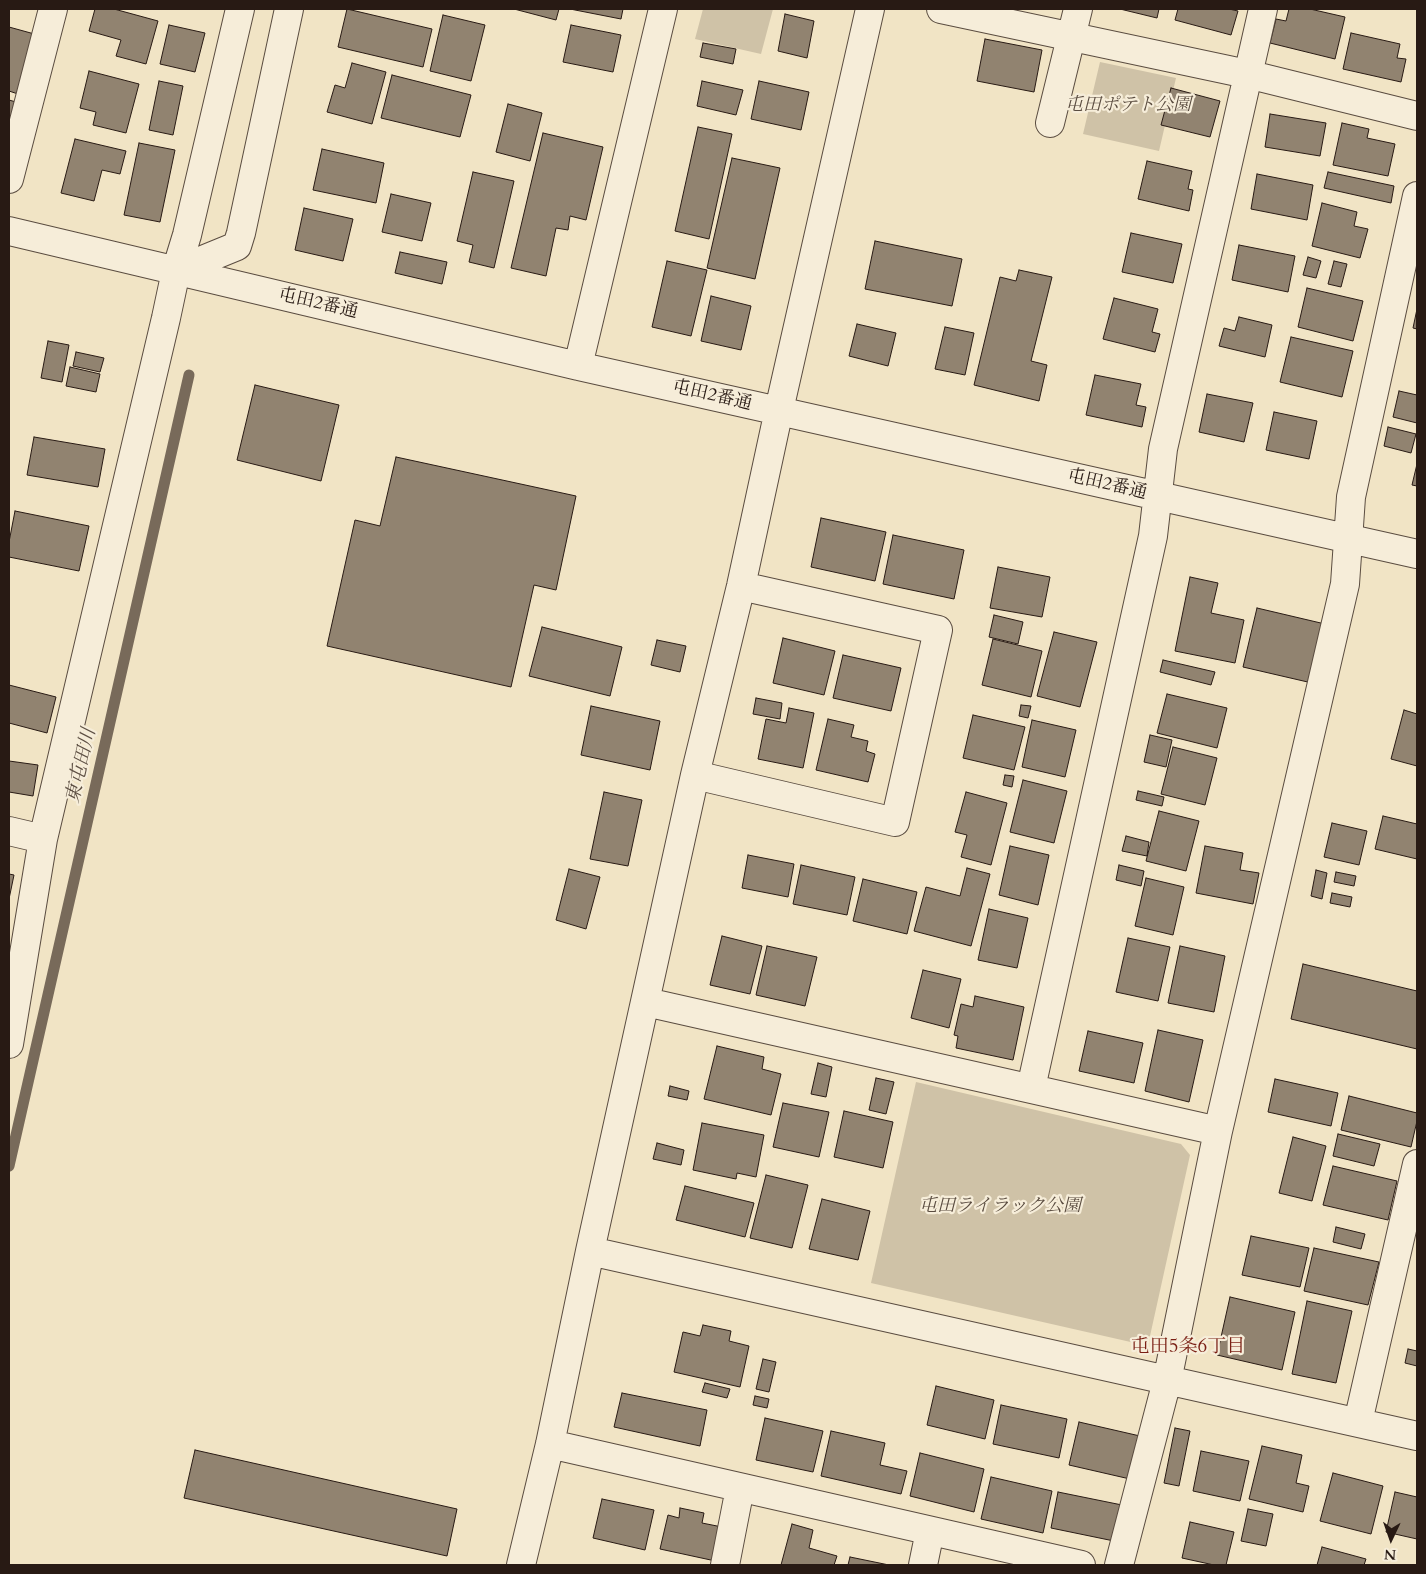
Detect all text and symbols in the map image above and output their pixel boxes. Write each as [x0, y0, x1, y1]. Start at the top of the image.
park label: 屯田ポテト公園 [1065, 95, 1191, 117]
street label: 屯田2番通 [276, 284, 360, 324]
street label: 屯田2番通 [670, 376, 754, 416]
street label: 屯田2番通 [1065, 465, 1149, 505]
water label: 東屯田川 [62, 726, 102, 806]
park label: 屯田ライラック公園 [919, 1196, 1081, 1218]
district label: 屯田5条6丁目 [1131, 1337, 1245, 1359]
north arrow [1366, 1514, 1416, 1564]
text: N [1384, 1545, 1397, 1564]

